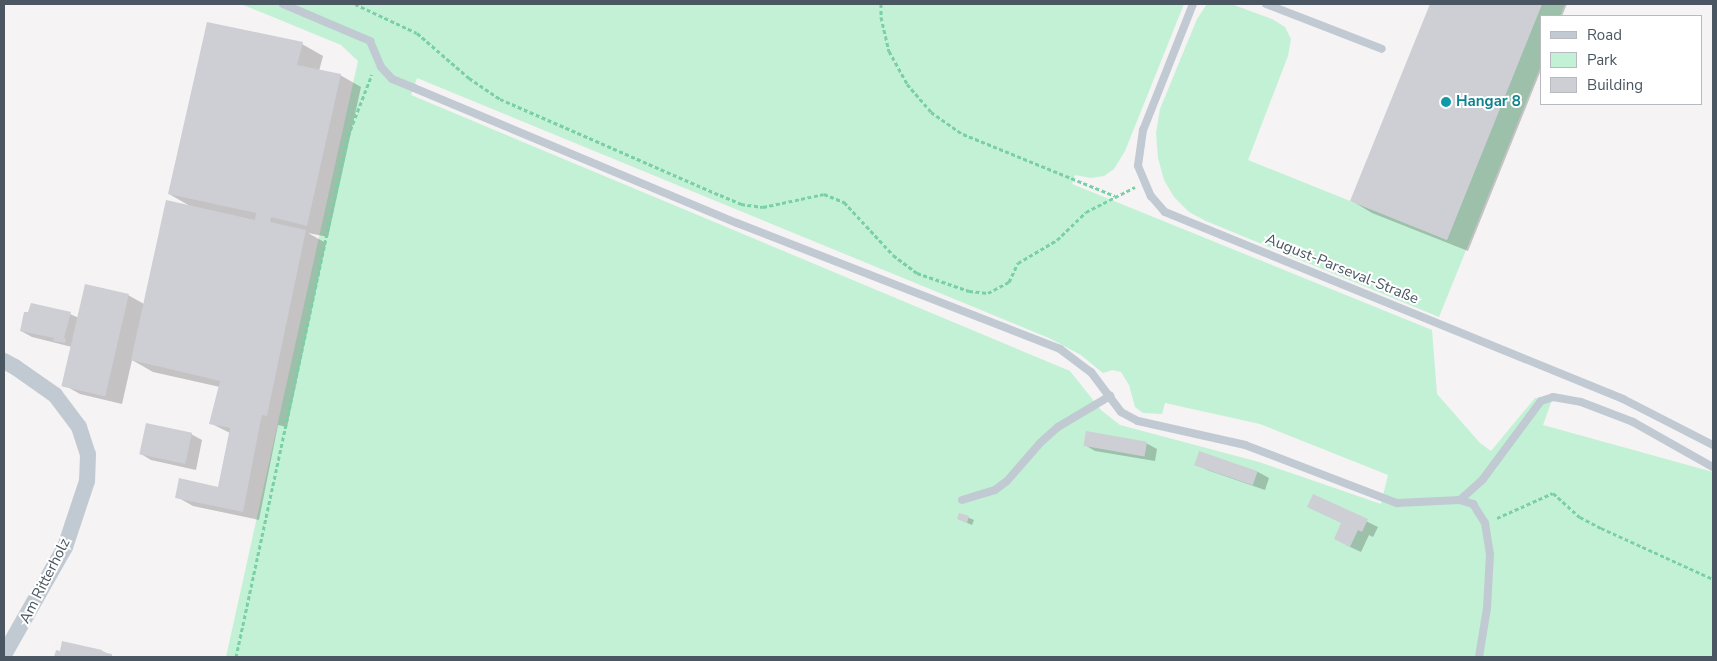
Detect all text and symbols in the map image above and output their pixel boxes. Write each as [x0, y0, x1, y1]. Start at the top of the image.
legend [1540, 15, 1702, 105]
text: Road [1587, 25, 1622, 45]
text: Park [1587, 50, 1617, 70]
text: Building [1587, 75, 1643, 95]
place label: Hangar 8 [1456, 93, 1521, 111]
marker: Hangar 8 [1440, 96, 1452, 108]
street label: August-Parseval-Straße [1263, 230, 1421, 308]
street label: Am Ritterholz [16, 535, 74, 627]

